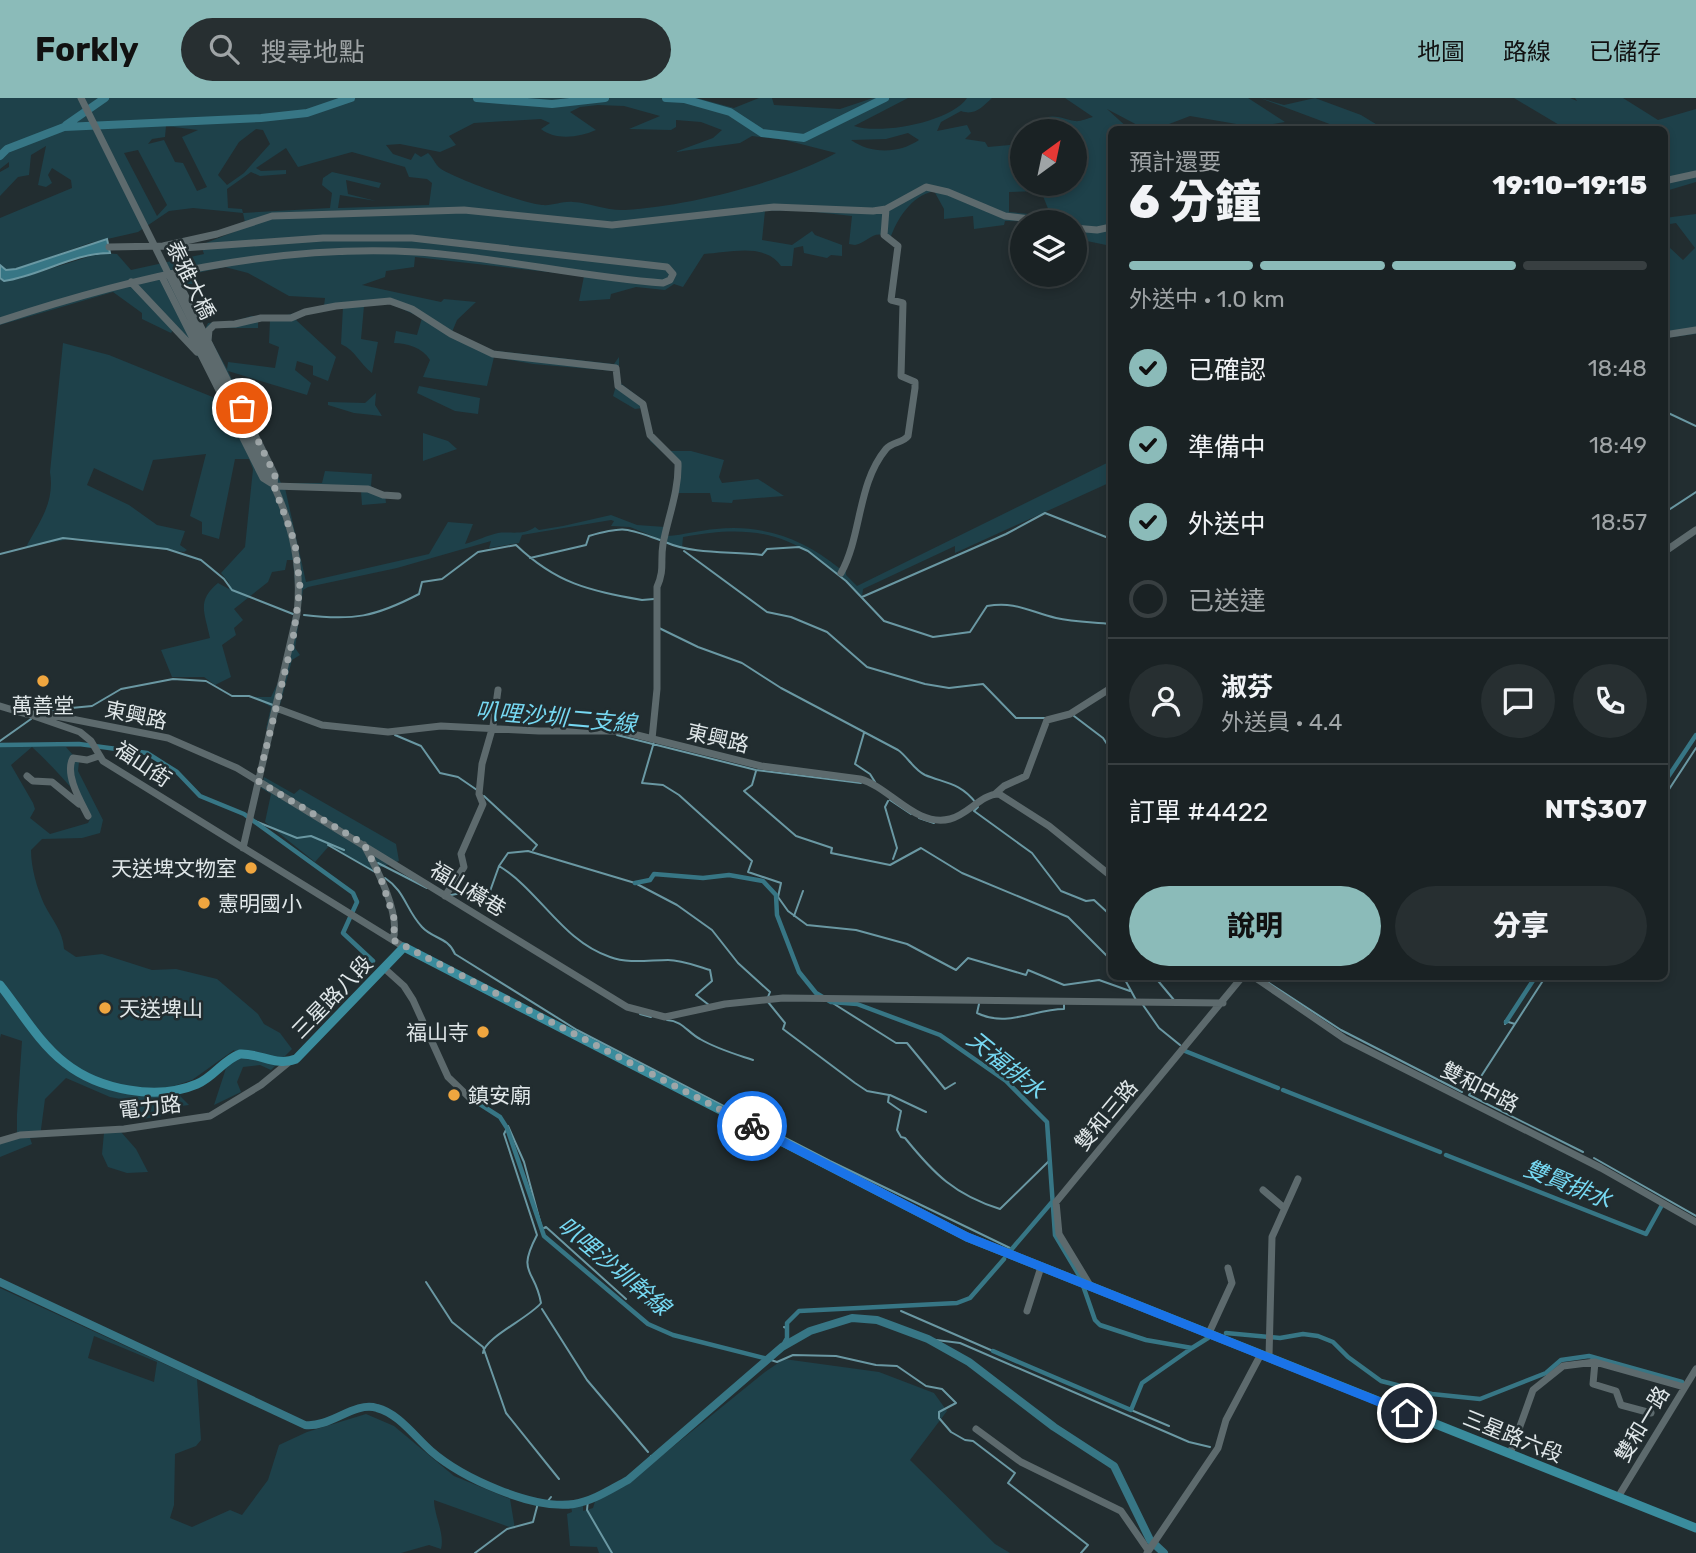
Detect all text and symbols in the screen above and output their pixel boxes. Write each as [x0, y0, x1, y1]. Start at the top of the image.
search box [181, 18, 671, 81]
text: Forkly [35, 30, 139, 69]
icon: search [205, 30, 243, 68]
text: 搜尋地點 [261, 37, 365, 68]
text: 地圖 [1417, 38, 1465, 66]
text: 路線 [1503, 38, 1551, 66]
text: 已儲存 [1589, 38, 1661, 66]
north arrow [1010, 119, 1087, 196]
map controls [1010, 119, 1087, 287]
text: 預計還要 [1129, 148, 1221, 176]
text: 19:10–19:15 [1492, 170, 1647, 201]
text: 6 分鐘 [1129, 175, 1261, 230]
button: layers [1010, 210, 1087, 287]
street label: 泰雅大橋 [161, 237, 221, 323]
text: 外送中 · 1.0 km [1129, 285, 1285, 313]
icon: check [1129, 349, 1167, 387]
text: 18:48 [1588, 354, 1647, 382]
text: 已確認 [1188, 355, 1266, 386]
pin [212, 378, 272, 438]
icon: bag [223, 389, 261, 427]
icon: check [1129, 426, 1167, 464]
text: 18:49 [1589, 431, 1647, 459]
text: 準備中 [1188, 432, 1266, 463]
icon: check [1129, 503, 1167, 541]
text: 18:57 [1591, 508, 1647, 536]
text: 外送中 [1188, 509, 1266, 540]
text: 已送達 [1188, 586, 1266, 617]
button: person [1129, 664, 1203, 738]
button: chat [1481, 664, 1555, 738]
button: phone [1573, 664, 1647, 738]
text: 淑芬 [1221, 672, 1273, 703]
marker: 萬善堂 [35, 673, 51, 689]
place label: 萬善堂 [12, 693, 75, 718]
street label: 東興路 [103, 696, 169, 734]
water label: 叭哩沙圳二支線 [475, 696, 640, 738]
text: 外送員 · 4.4 [1221, 708, 1343, 736]
street label: 東興路 [684, 719, 752, 757]
street label: 福山街 [110, 736, 176, 792]
text: NT$307 [1545, 794, 1647, 825]
text: 訂單 #4422 [1129, 797, 1268, 828]
place label: 天送埤文物室 [111, 856, 237, 881]
street label: 福山橫巷 [426, 857, 510, 921]
marker: 天送埤文物室 [243, 860, 259, 876]
button: 說明 [1129, 886, 1381, 966]
button: 分享 [1395, 886, 1647, 966]
place label: 憲明國小 [218, 891, 302, 916]
marker: 憲明國小 [196, 895, 212, 911]
street label: 三星路八段 [287, 951, 377, 1043]
place label: 天送埤山 [119, 996, 203, 1021]
marker: 天送埤山 [97, 1000, 113, 1016]
place label: 福山寺 [406, 1020, 469, 1045]
marker: 福山寺 [475, 1024, 491, 1040]
water label: 天福排水 [961, 1025, 1051, 1105]
street label: 雙和中路 [1437, 1057, 1523, 1117]
street label: 雙和三路 [1069, 1075, 1143, 1155]
place label: 鎮安廟 [468, 1083, 531, 1108]
marker: 鎮安廟 [446, 1087, 462, 1103]
street label: 電力路 [117, 1091, 183, 1123]
courier [717, 1091, 787, 1161]
icon: bike [733, 1107, 771, 1145]
water label: 雙賢排水 [1520, 1154, 1617, 1215]
water label: 叭哩沙圳幹線 [552, 1211, 678, 1323]
street label: 雙和一路 [1610, 1382, 1674, 1466]
pin [1377, 1383, 1437, 1443]
icon: home [1388, 1394, 1426, 1432]
street label: 三星路六段 [1460, 1405, 1566, 1467]

